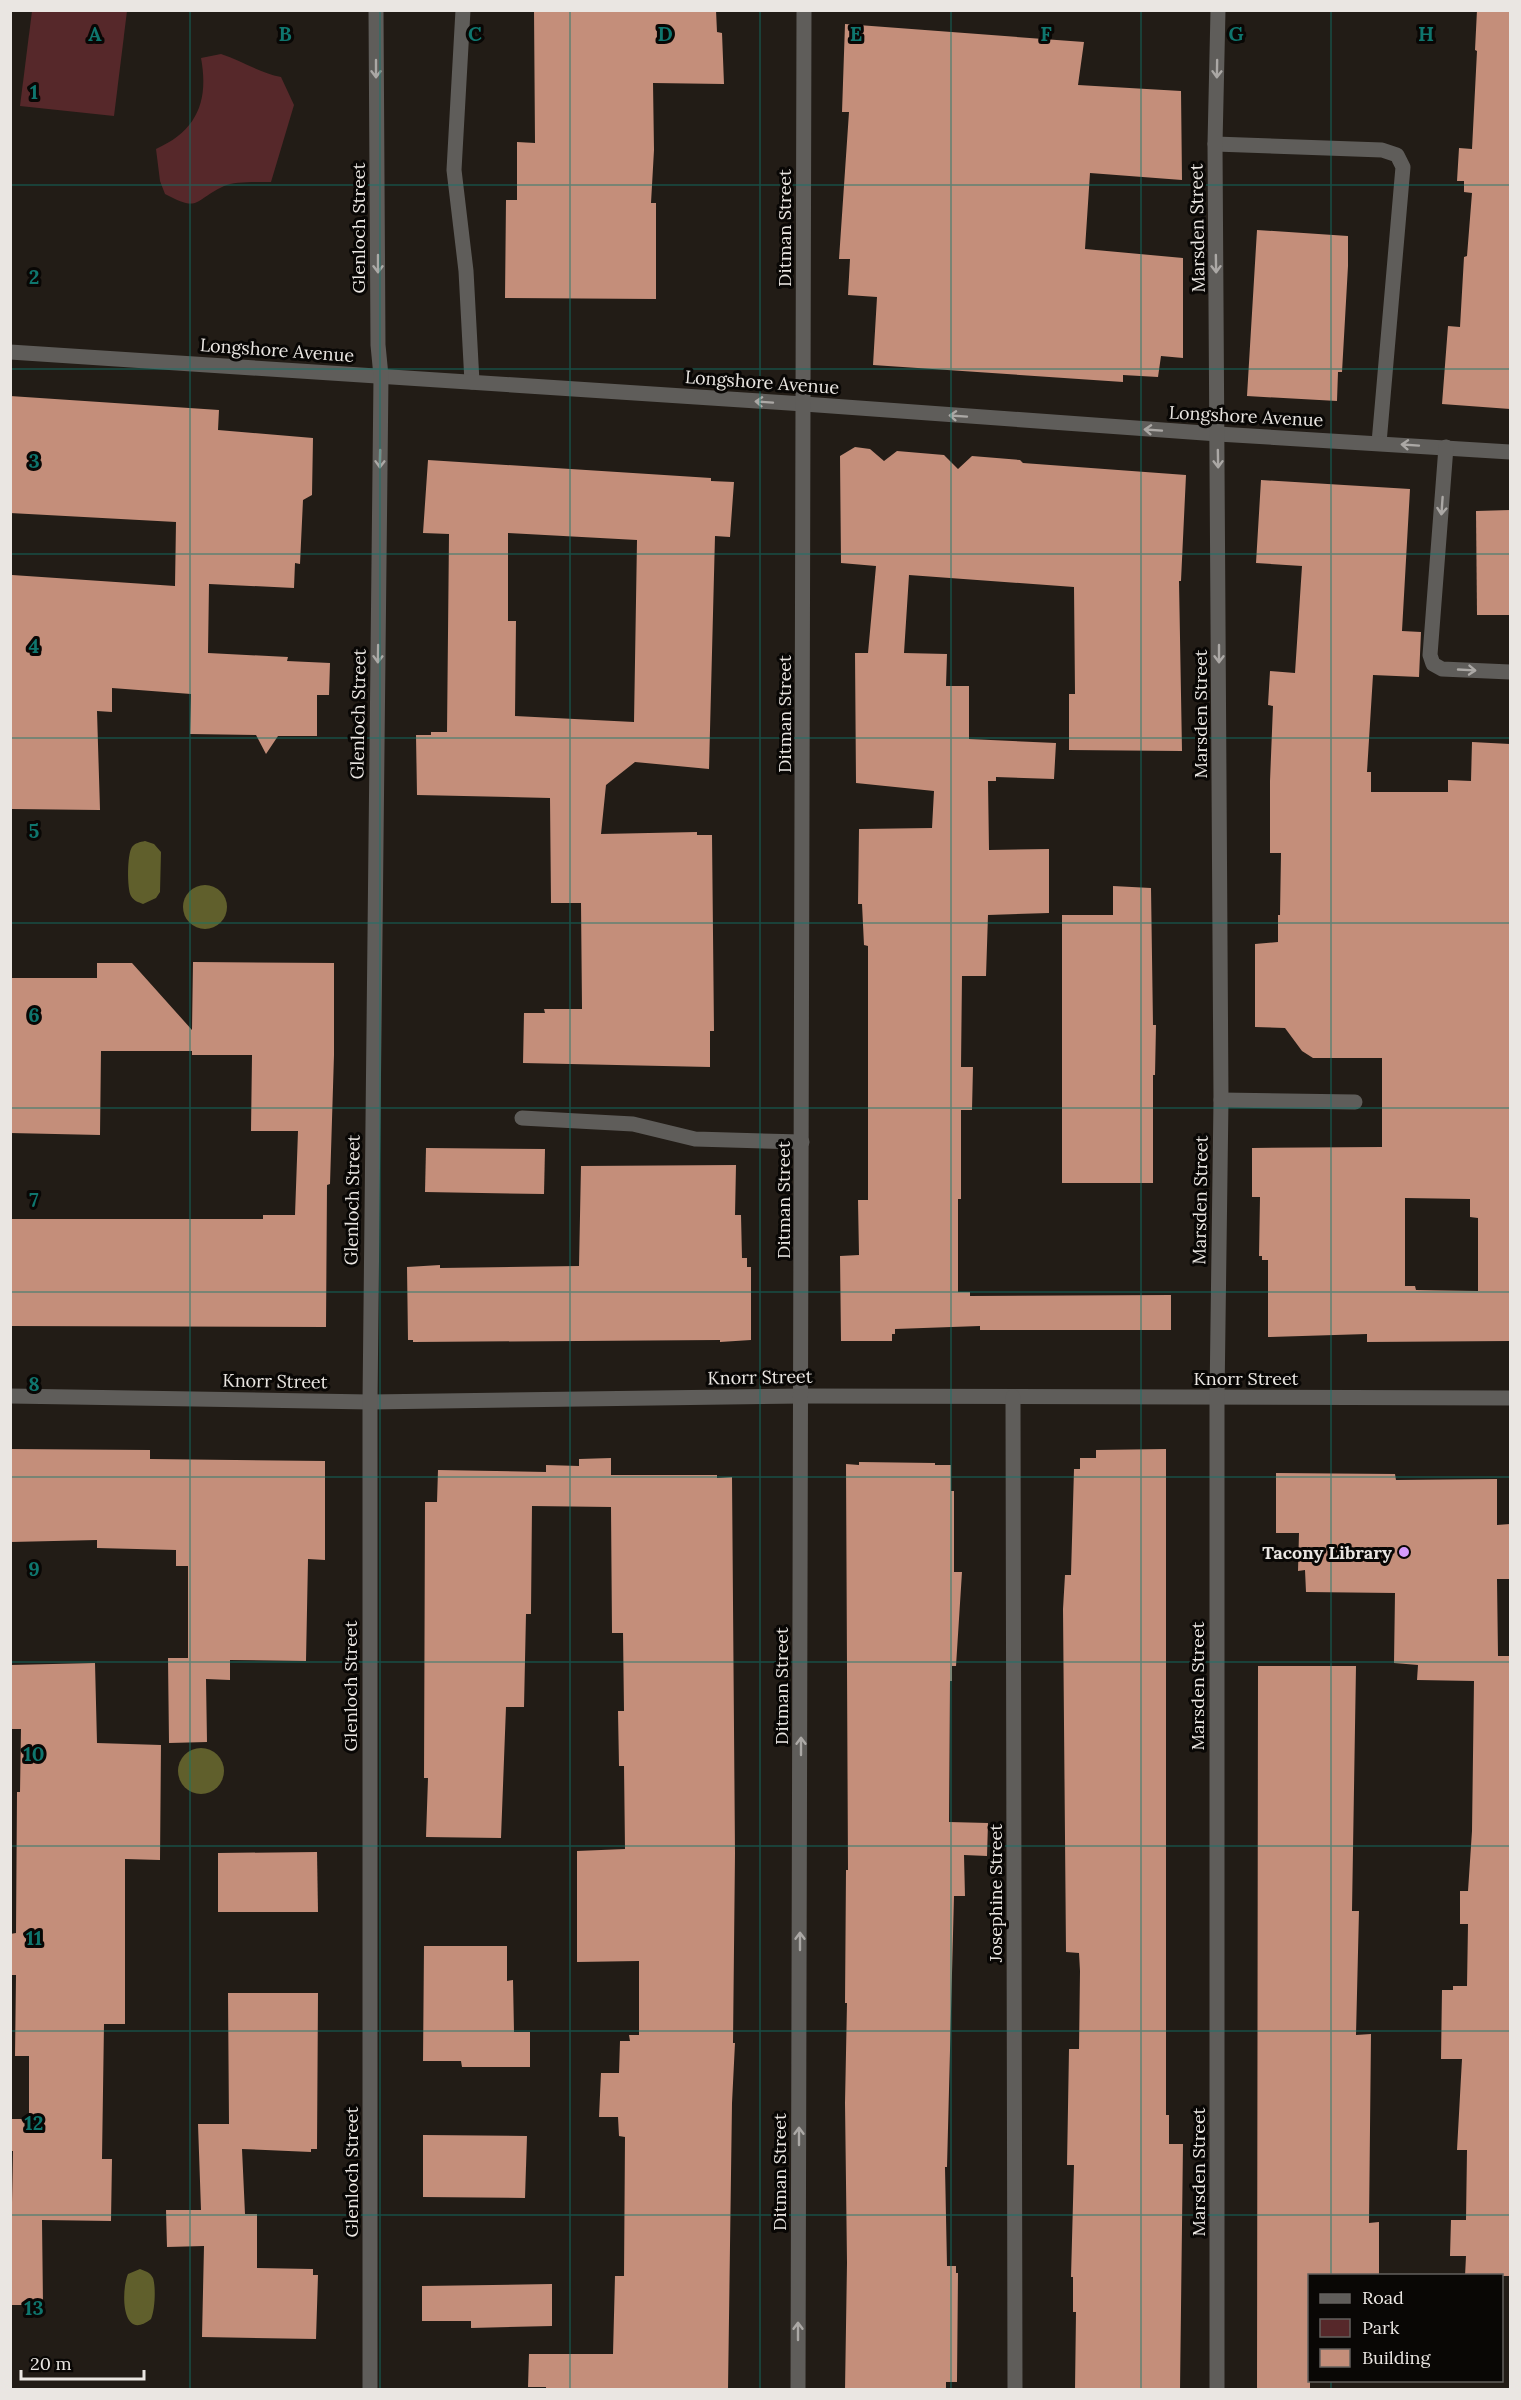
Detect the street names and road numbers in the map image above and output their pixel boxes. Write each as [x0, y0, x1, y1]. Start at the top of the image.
street label: Glenloch Street [347, 163, 370, 293]
street label: Marsden Street [1184, 163, 1210, 293]
street label: Ditman Street [773, 169, 796, 287]
street label: Longshore Avenue [199, 333, 355, 367]
street label: Longshore Avenue [684, 365, 840, 399]
street label: Longshore Avenue [1168, 400, 1324, 432]
street label: Glenloch Street [345, 648, 371, 780]
street label: Marsden Street [1189, 649, 1212, 779]
street label: Ditman Street [773, 655, 796, 773]
street label: Glenloch Street [339, 1134, 365, 1266]
street label: Marsden Street [1187, 1135, 1213, 1265]
street label: Ditman Street [772, 1141, 795, 1259]
street label: Knorr Street [707, 1365, 813, 1389]
street label: Knorr Street [1193, 1367, 1299, 1390]
street label: Knorr Street [222, 1369, 328, 1393]
street label: Glenloch Street [339, 1621, 362, 1751]
street label: Marsden Street [1186, 1621, 1209, 1751]
street label: Ditman Street [770, 1627, 793, 1745]
street label: Josephine Street [984, 1824, 1007, 1963]
street label: Glenloch Street [340, 2107, 363, 2237]
street label: Marsden Street [1187, 2107, 1210, 2237]
street label: Ditman Street [768, 2113, 791, 2231]

